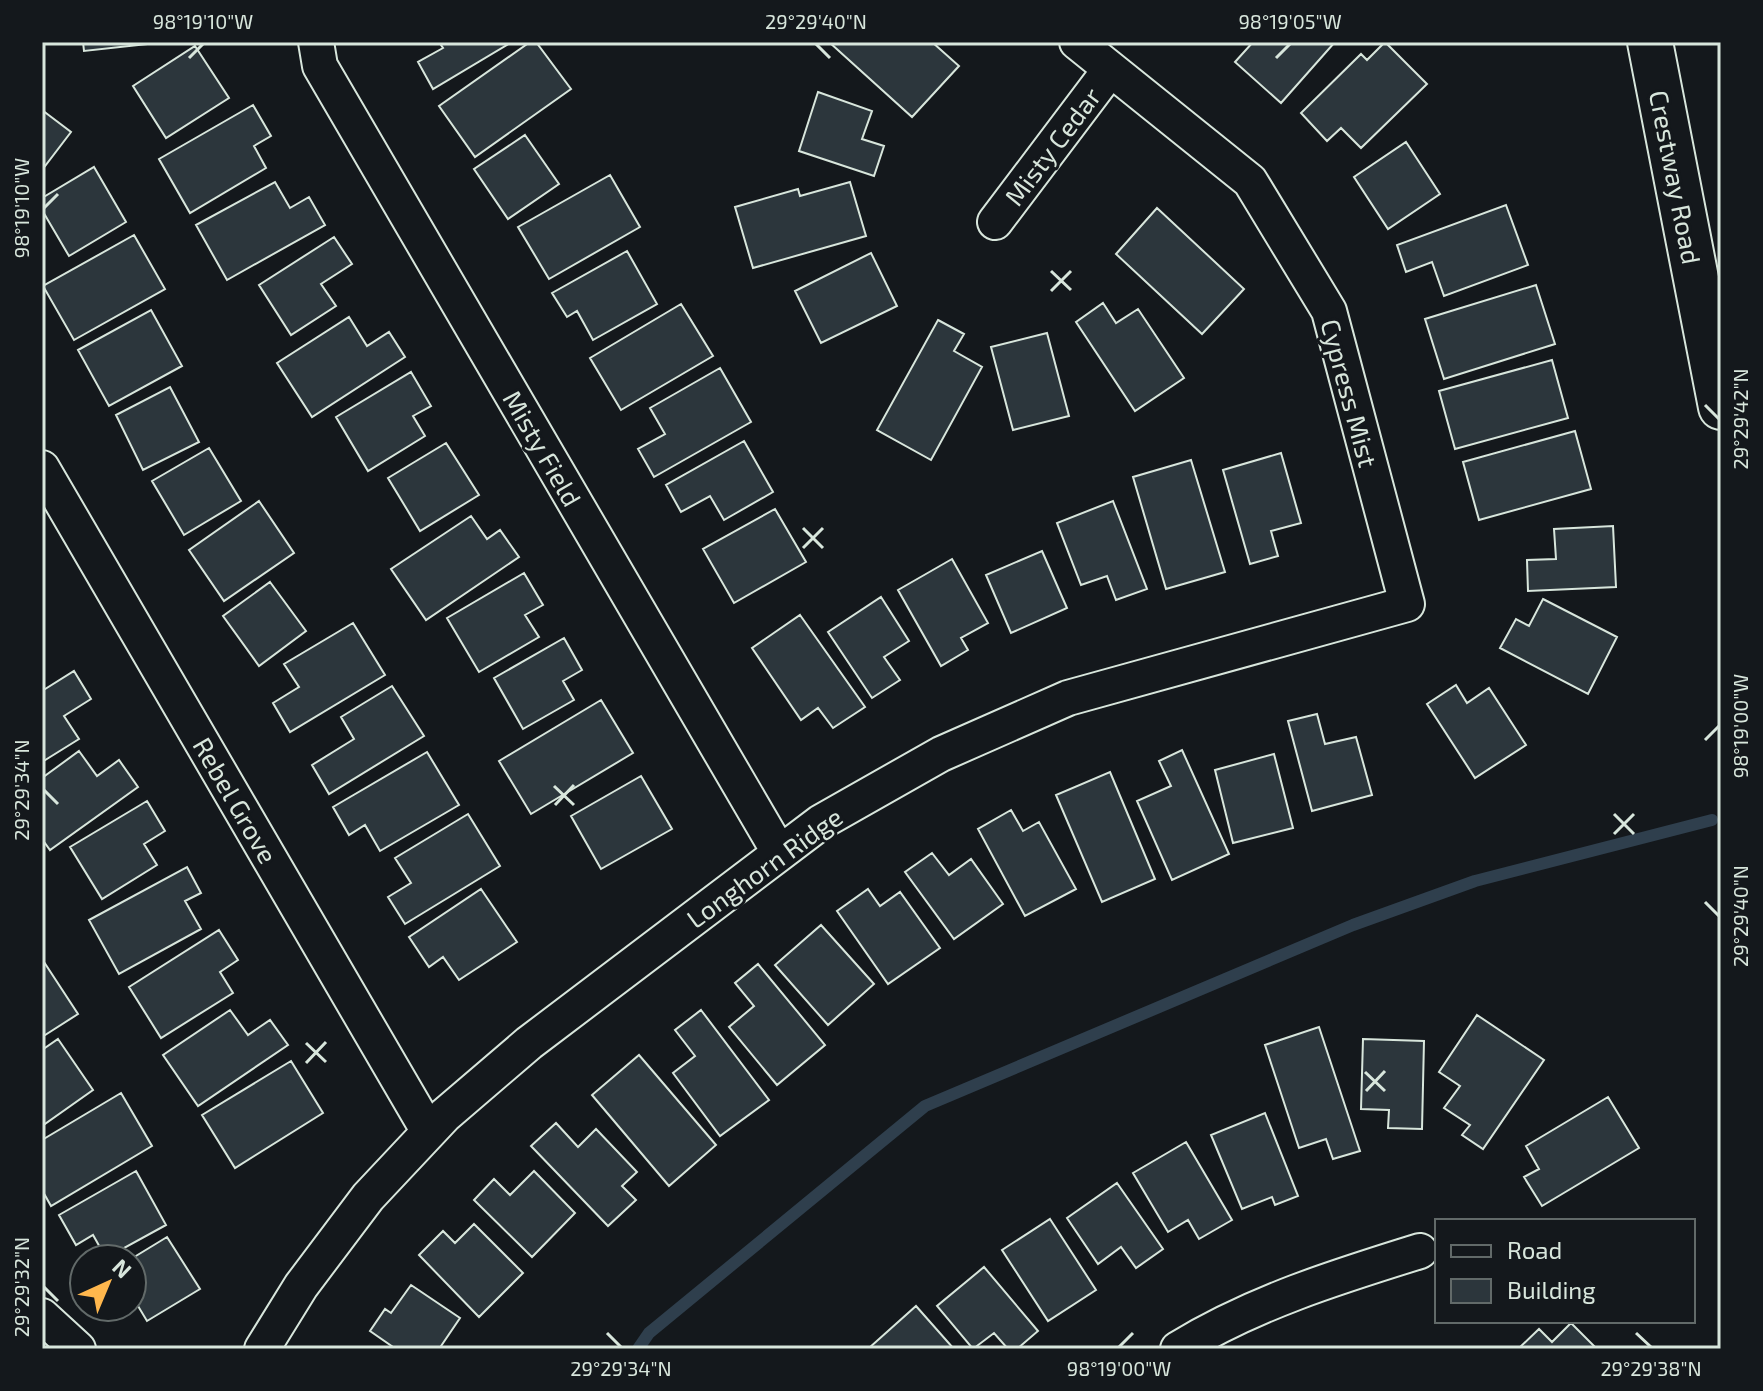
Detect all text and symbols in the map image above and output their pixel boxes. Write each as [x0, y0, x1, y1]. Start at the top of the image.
text: 98°19'10"W [153, 9, 253, 33]
text: 29°29'40"N [765, 9, 867, 33]
text: 98°19'05"W [1238, 9, 1342, 33]
street label: Misty Cedar [998, 81, 1106, 211]
street label: Crestway Road [1644, 87, 1708, 267]
text: 98°19'10"W [9, 158, 33, 258]
street label: Cypress Mist [1315, 316, 1385, 471]
text: 29°29'42"N [1728, 368, 1752, 470]
street label: Misty Field [497, 385, 589, 511]
text: 98°19'00"W [1728, 674, 1752, 778]
street label: Rebel Grove [188, 732, 284, 868]
text: 29°29'34"N [9, 739, 33, 841]
street label: Longhorn Ridge [680, 800, 848, 934]
text: 29°29'40"N [1728, 865, 1752, 967]
legend [1435, 1219, 1695, 1323]
text: Road [1507, 1235, 1562, 1264]
text: 29°29'32"N [9, 1237, 33, 1337]
north arrow [68, 1243, 148, 1323]
text: N [108, 1253, 137, 1283]
text: Building [1507, 1275, 1596, 1304]
text: 29°29'34"N [570, 1356, 672, 1380]
text: 98°19'00"W [1067, 1356, 1171, 1380]
text: 29°29'38"N [1600, 1356, 1702, 1380]

